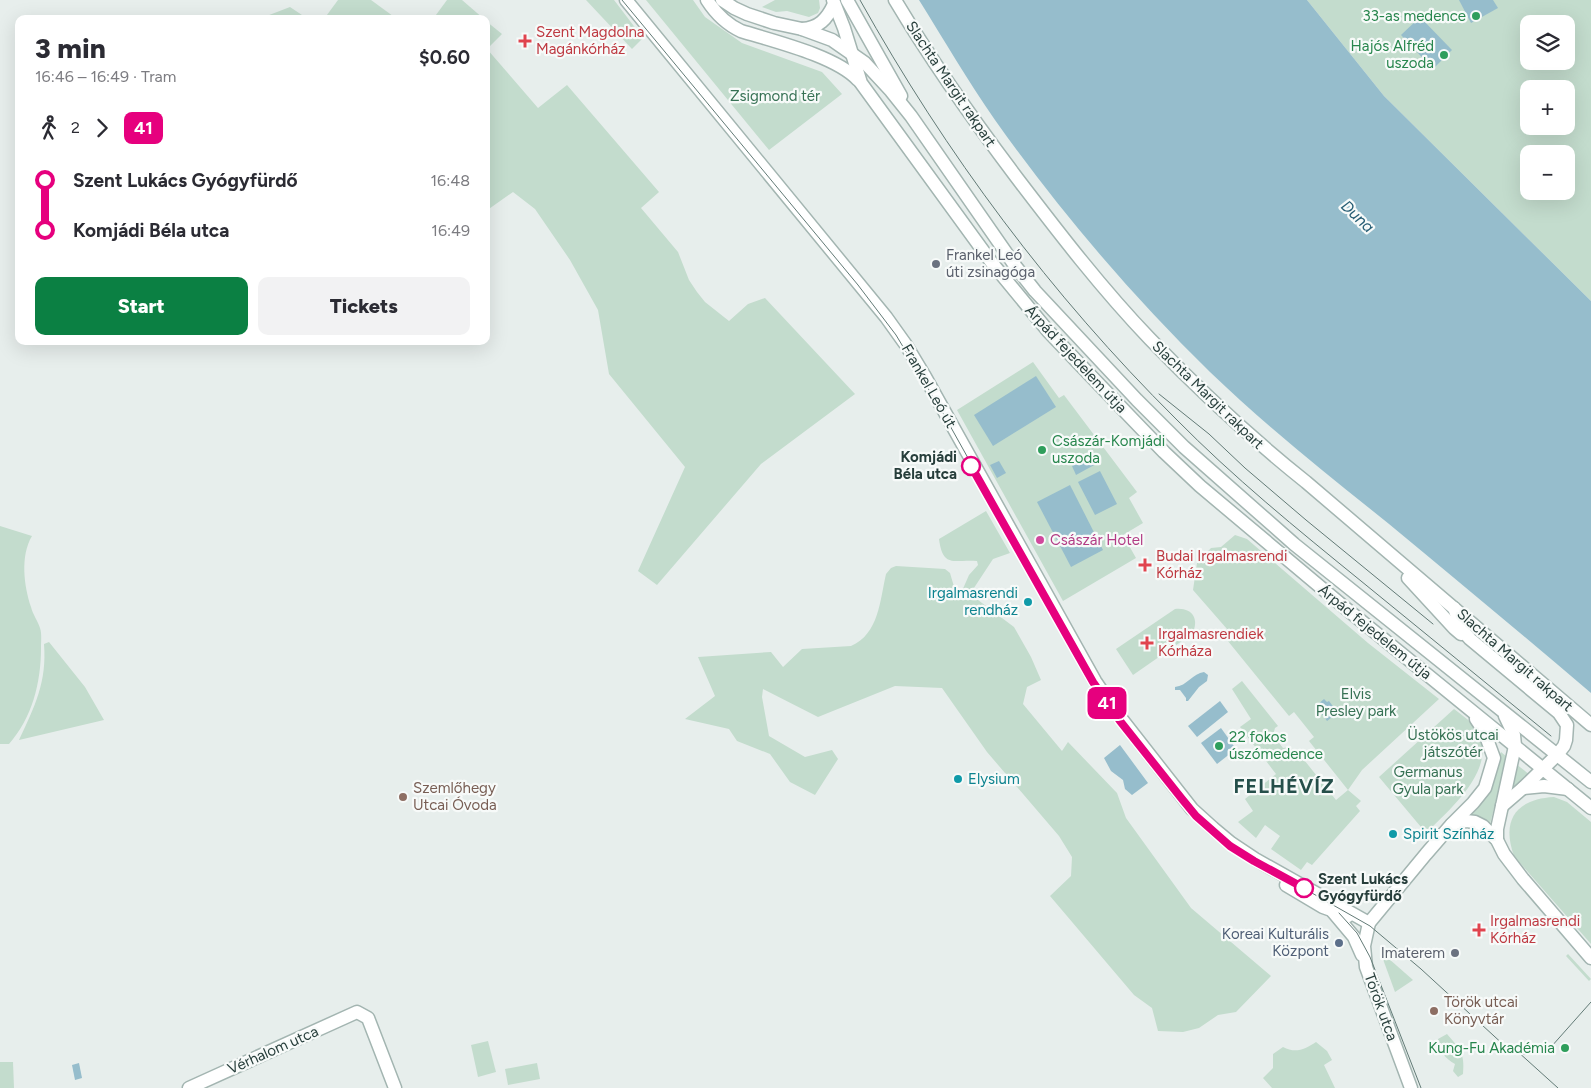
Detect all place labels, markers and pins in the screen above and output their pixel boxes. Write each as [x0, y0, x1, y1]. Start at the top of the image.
place label: 33-as medence [1362, 7, 1466, 25]
marker: 33-as medence [1470, 10, 1482, 22]
place label: Szent Magdolna Magánkórház [536, 23, 644, 58]
marker: Szent Magdolna Magánkórház [518, 34, 532, 48]
place label: Hajós Alfréd uszoda [1351, 37, 1434, 72]
marker: Hajós Alfréd uszoda [1438, 49, 1450, 61]
place label: Frankel Leó úti zsinagóga [946, 246, 1035, 281]
marker: Frankel Leó úti zsinagóga [930, 258, 942, 270]
place label: Császár-Komjádi uszoda [1052, 432, 1165, 467]
marker: Császár-Komjádi uszoda [1036, 444, 1048, 456]
place label: Komjádi Béla utca [894, 448, 957, 483]
marker: Komjádi Béla utca [961, 456, 981, 476]
place label: Császár Hotel [1050, 531, 1143, 549]
marker: Császár Hotel [1034, 534, 1046, 546]
place label: Budai Irgalmasrendi Kórház [1156, 547, 1287, 582]
marker: Budai Irgalmasrendi Kórház [1138, 558, 1152, 572]
place label: Irgalmasrendi rendház [928, 584, 1018, 619]
marker: Irgalmasrendi rendház [1022, 596, 1034, 608]
place label: Irgalmasrendiek Kórháza [1158, 625, 1264, 660]
marker: Irgalmasrendiek Kórháza [1140, 636, 1154, 650]
place label: 22 fokos úszómedence [1229, 728, 1323, 763]
marker: 22 fokos úszómedence [1213, 740, 1225, 752]
place label: Elysium [968, 770, 1020, 788]
marker: Elysium [952, 773, 964, 785]
place label: Szemlőhegy Utcai Óvoda [413, 779, 497, 814]
marker: Szemlőhegy Utcai Óvoda [397, 791, 409, 803]
place label: Spirit Színház [1403, 825, 1494, 843]
marker: Spirit Színház [1387, 828, 1399, 840]
place label: Szent Lukács Gyógyfürdő [1318, 870, 1408, 905]
marker: Szent Lukács Gyógyfürdő [1294, 878, 1314, 898]
place label: Irgalmasrendi Kórház [1490, 912, 1580, 947]
marker: Irgalmasrendi Kórház [1472, 923, 1486, 937]
place label: Koreai Kulturális Központ [1222, 925, 1329, 960]
marker: Koreai Kulturális Központ [1333, 937, 1345, 949]
place label: Imaterem [1381, 944, 1445, 962]
marker: Imaterem [1449, 947, 1461, 959]
place label: Török utcai Könyvtár [1444, 993, 1518, 1028]
marker: Török utcai Könyvtár [1428, 1005, 1440, 1017]
place label: Kung-Fu Akadémia [1428, 1039, 1555, 1057]
marker: Kung-Fu Akadémia [1559, 1042, 1571, 1054]

